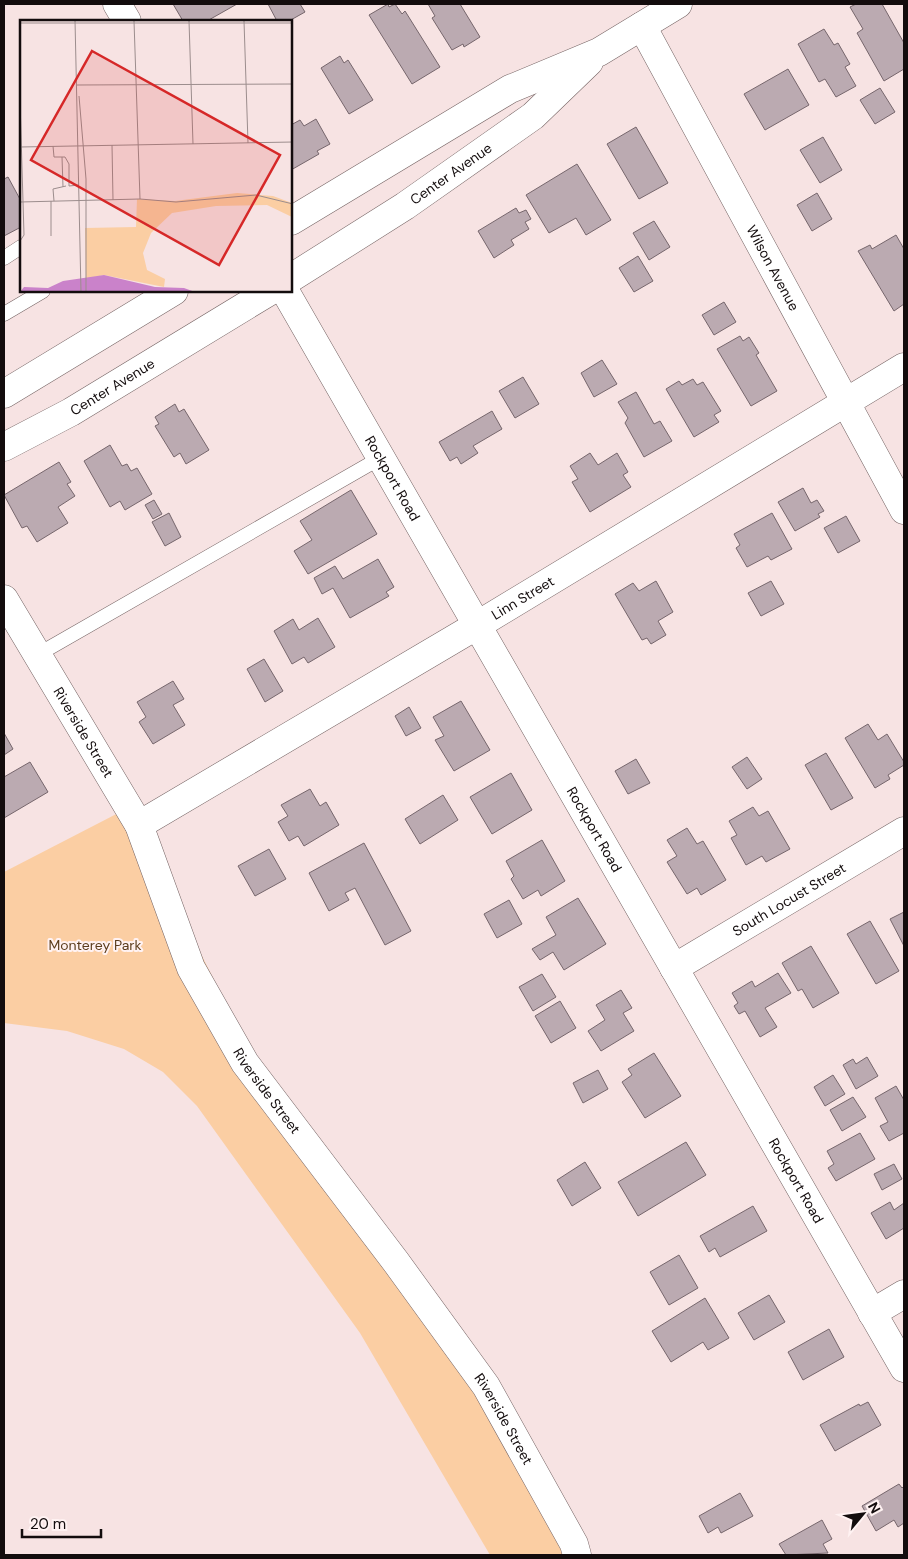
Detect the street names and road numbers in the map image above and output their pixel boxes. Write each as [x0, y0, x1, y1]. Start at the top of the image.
street label: Center Avenue [407, 139, 495, 209]
street label: Wilson Avenue [742, 222, 803, 314]
street label: Center Avenue [67, 354, 158, 419]
street label: Rockport Road [361, 432, 424, 524]
street label: Linn Street [488, 572, 557, 624]
street label: Riverside Street [49, 683, 117, 781]
street label: Rockport Road [563, 784, 626, 875]
street label: South Locust Street [729, 859, 849, 940]
street label: Riverside Street [229, 1045, 304, 1137]
street label: Rockport Road [765, 1135, 828, 1226]
street label: Riverside Street [471, 1369, 537, 1468]

